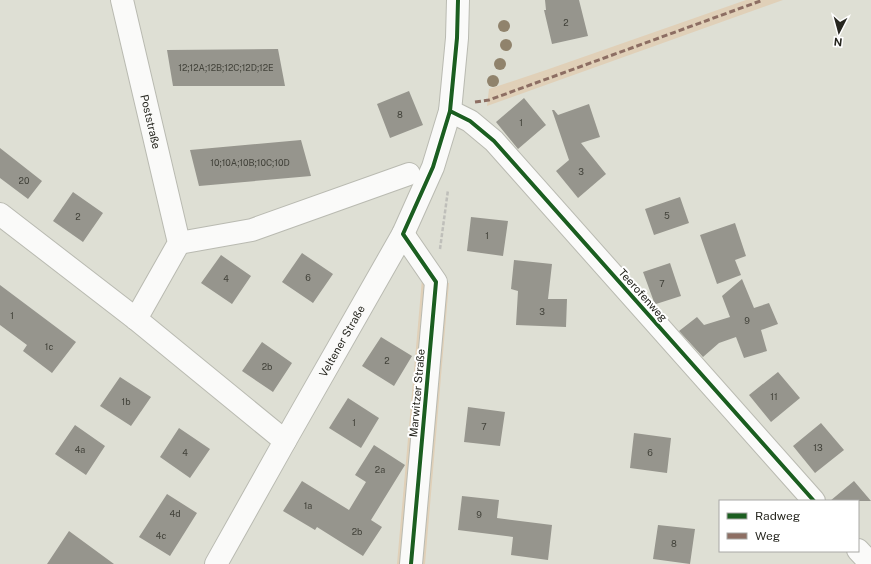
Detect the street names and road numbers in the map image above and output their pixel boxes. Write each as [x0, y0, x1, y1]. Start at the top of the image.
street label: Poststraße [138, 93, 163, 150]
street label: Teerofenweg [616, 266, 670, 324]
street label: Veltener Straße [317, 303, 367, 379]
street label: Marwitzer Straße [407, 348, 427, 438]

